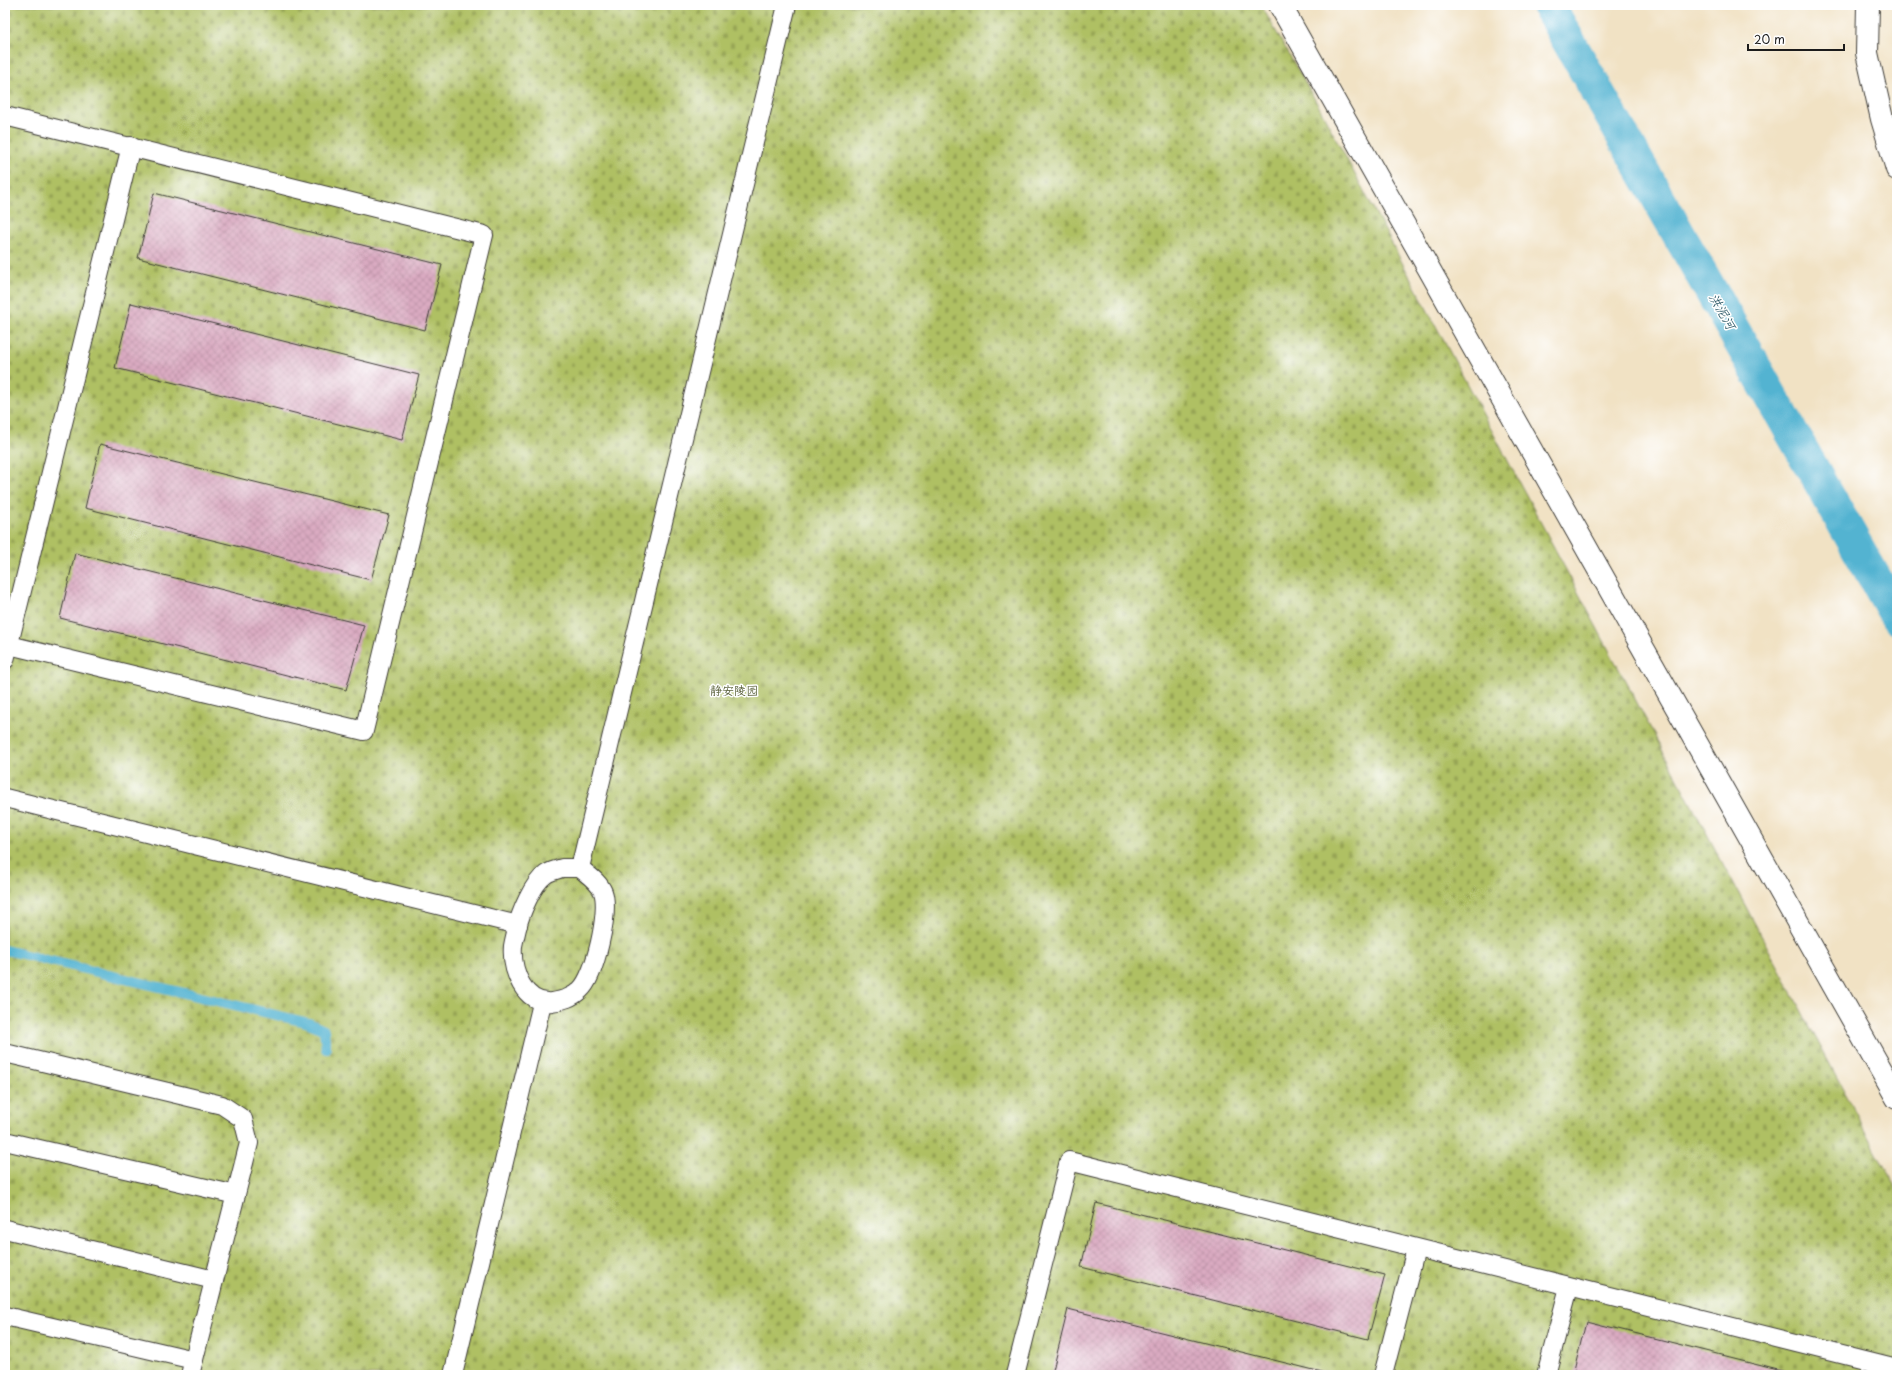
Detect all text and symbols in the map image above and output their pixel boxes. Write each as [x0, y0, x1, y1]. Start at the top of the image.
scale bar [1748, 26, 1844, 52]
text: 20 m [1754, 30, 1785, 48]
water label: 洪泥河 [1705, 289, 1742, 334]
park label: 静安陵园 [710, 681, 758, 699]

